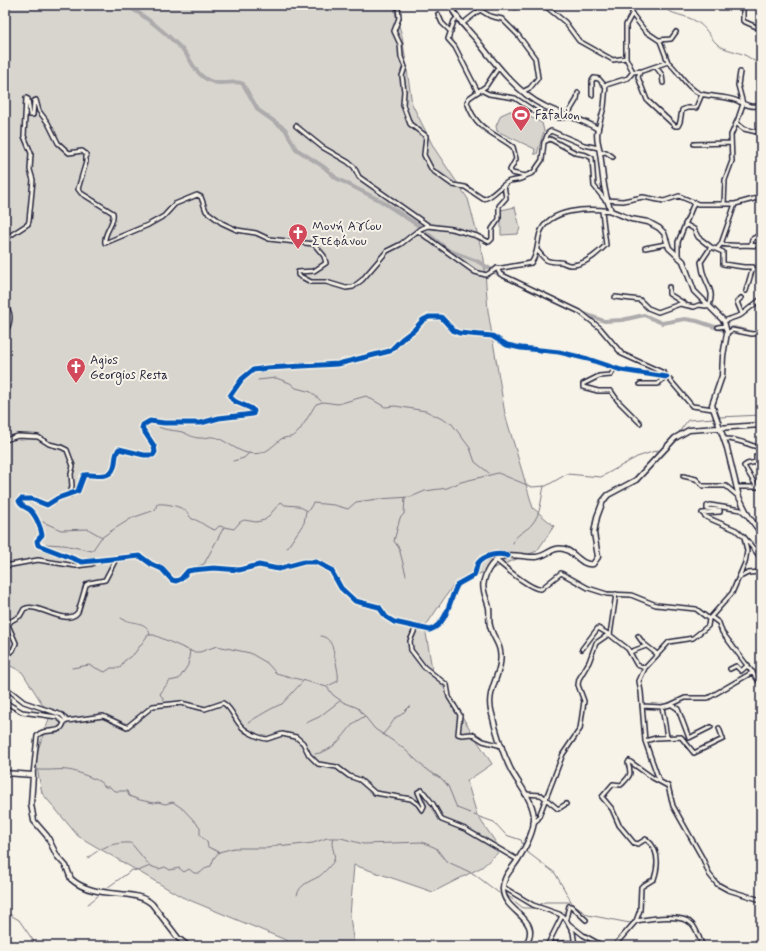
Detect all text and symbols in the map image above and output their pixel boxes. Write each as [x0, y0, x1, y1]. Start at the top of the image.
sports icon: Fafalion [510, 104, 532, 132]
place label: Fafalion [535, 107, 580, 124]
place label: Μονή Αγίου Στεφάνου [312, 218, 382, 250]
church icon: Μονή Αγίου Στεφάνου [287, 222, 309, 250]
place label: Agios Georgios Resta [90, 352, 168, 385]
church icon: Agios Georgios Resta [65, 356, 87, 384]

